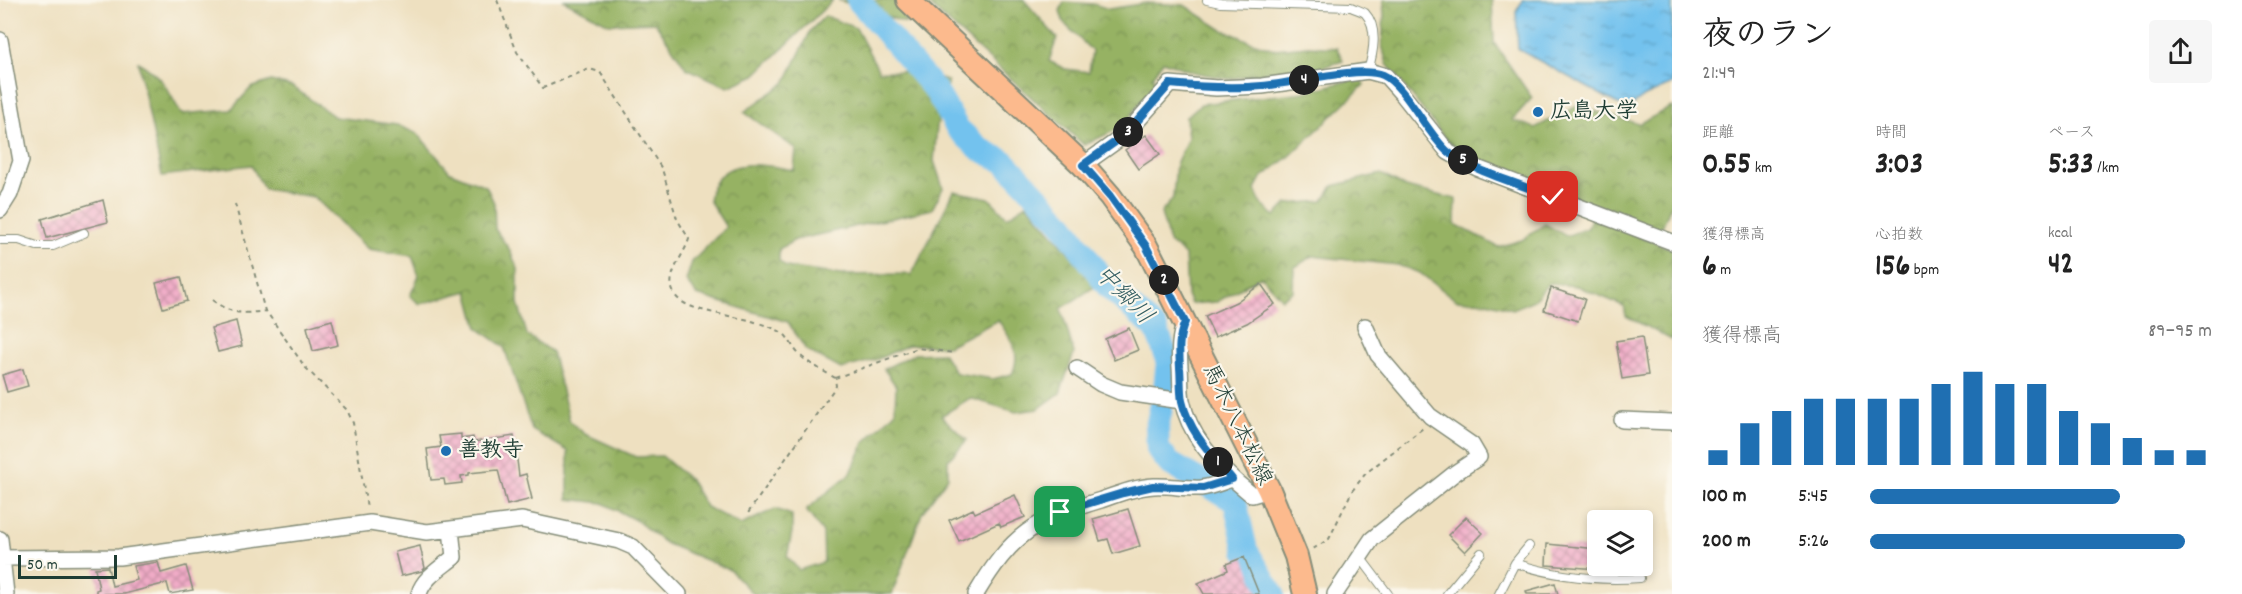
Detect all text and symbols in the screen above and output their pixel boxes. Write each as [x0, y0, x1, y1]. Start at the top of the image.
text: 夜のラン [1702, 14, 1834, 61]
button: share [2149, 20, 2212, 83]
text: 21:49 [1702, 60, 1736, 88]
pin: 4 [1289, 65, 1319, 95]
text: 4 [1301, 68, 1307, 91]
place label: 広島大学 [1550, 97, 1638, 128]
marker: 広島大学 [1531, 105, 1545, 119]
pin: 3 [1113, 117, 1143, 147]
text: 3 [1124, 120, 1132, 143]
text: 距離 [1702, 122, 1734, 145]
text: 時間 [1875, 122, 1907, 145]
text: ペース [2048, 122, 2095, 145]
pin: 5 [1448, 145, 1478, 175]
text: 0.55 [1702, 145, 1751, 188]
text: 3:03 [1875, 145, 1923, 188]
text: 5:33 [2048, 145, 2094, 188]
text: 5 [1459, 148, 1467, 171]
text: km [1751, 157, 1772, 180]
text: /km [2094, 157, 2119, 180]
pin [1527, 171, 1578, 222]
icon: check [1536, 180, 1569, 213]
text: kcal [2048, 222, 2072, 245]
text: 獲得標高 [1702, 224, 1766, 247]
text: 心拍数 [1875, 224, 1923, 247]
text: 42 [2048, 245, 2074, 288]
text: 6 [1702, 247, 1717, 290]
text: 156 [1875, 247, 1910, 290]
water label: 中郷川 [1086, 258, 1160, 334]
text: m [1717, 259, 1731, 282]
text: bpm [1910, 259, 1939, 282]
pin: 2 [1149, 265, 1179, 295]
text: 2 [1161, 268, 1168, 291]
text: 89–95 m [2148, 318, 2212, 346]
text: 獲得標高 [1702, 323, 1782, 351]
street label: 馬木八本松線 [1193, 359, 1279, 491]
place label: 善教寺 [458, 436, 524, 467]
marker: 善教寺 [439, 444, 453, 458]
pin: 1 [1203, 447, 1233, 477]
text: 1 [1216, 450, 1220, 473]
text: 100 m [1702, 483, 1747, 511]
text: 5:45 [1798, 483, 1828, 511]
pin [1034, 486, 1085, 537]
icon: arrive [1043, 495, 1076, 528]
map controls [1587, 510, 1653, 576]
button: layers [1587, 510, 1653, 576]
text: 200 m [1702, 528, 1751, 556]
text: 5:26 [1798, 528, 1829, 556]
scale bar [18, 552, 117, 580]
text: 50 m [27, 554, 58, 577]

